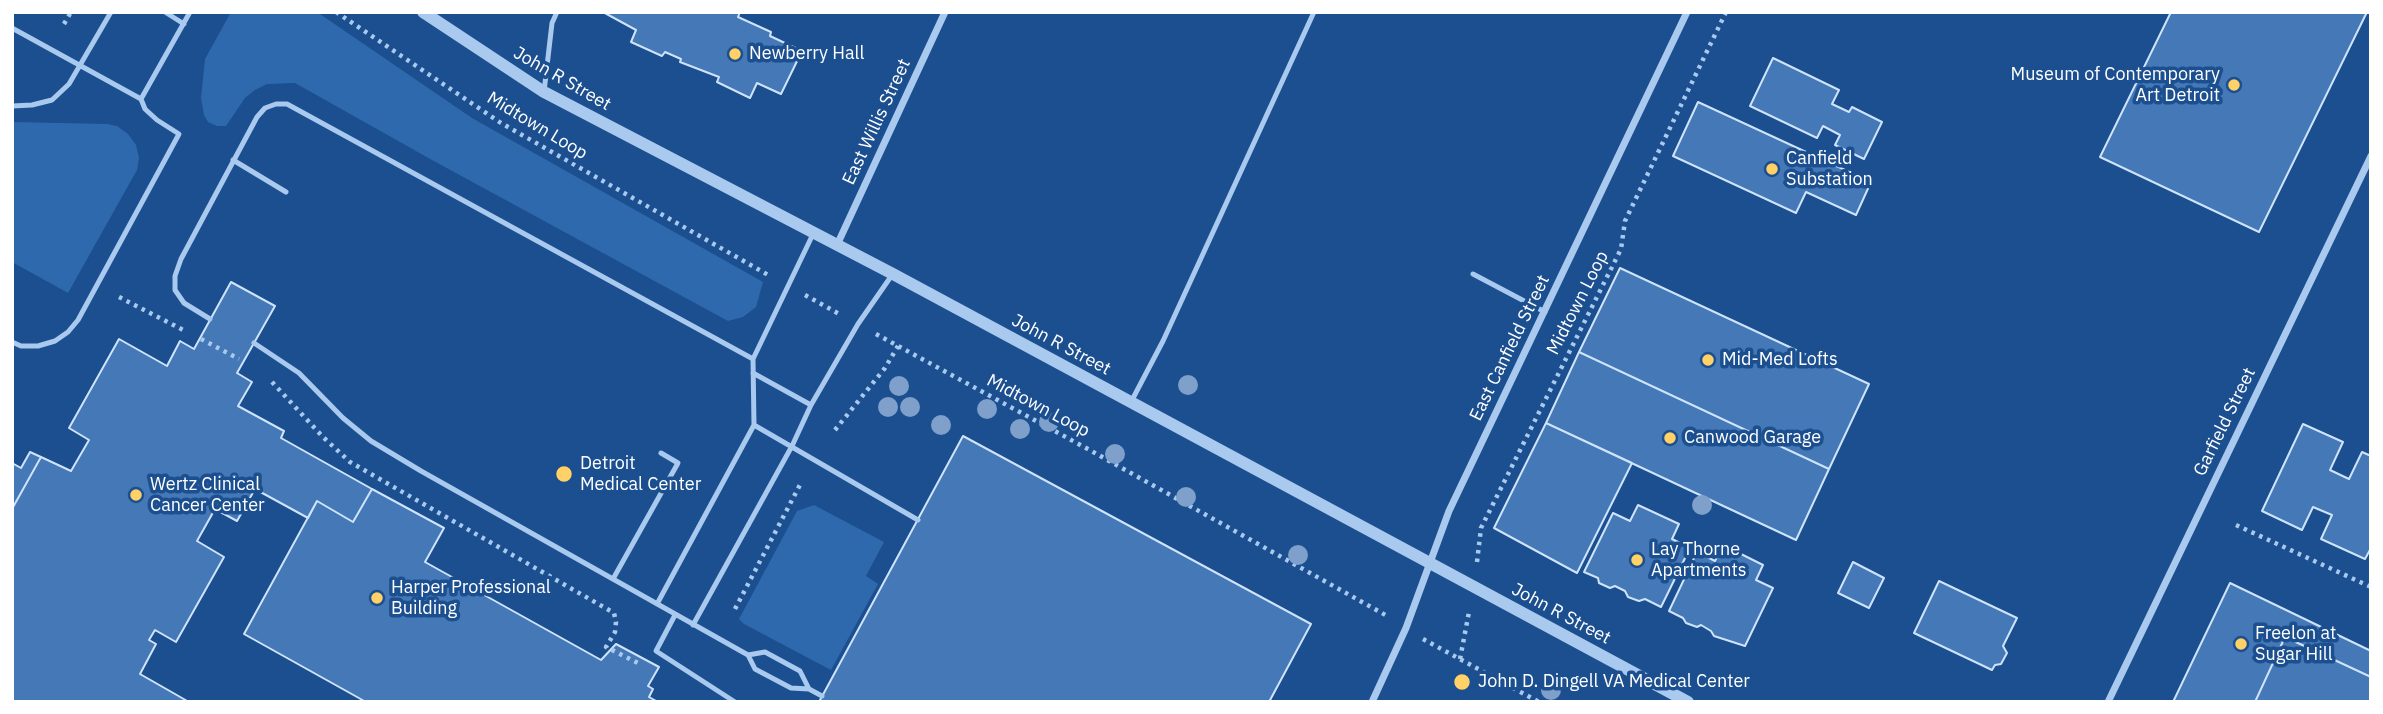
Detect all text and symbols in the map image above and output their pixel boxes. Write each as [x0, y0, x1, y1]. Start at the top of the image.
street label: John R Street [509, 42, 615, 116]
place label: Newberry Hall [749, 43, 864, 65]
marker: Newberry Hall [727, 46, 743, 62]
street label: East Willis Street [838, 56, 916, 188]
place label: Museum of Contemporary Art Detroit [2011, 64, 2220, 106]
marker: Museum of Contemporary Art Detroit [2226, 77, 2242, 93]
street label: Midtown Loop [483, 88, 591, 164]
place label: Canfield Substation [1786, 148, 1873, 190]
marker: Canfield Substation [1764, 161, 1780, 177]
street label: Midtown Loop [1543, 248, 1613, 358]
street label: East Canfield Street [1465, 272, 1555, 424]
street label: John R Street [1008, 310, 1114, 380]
place label: Mid-Med Lofts [1722, 349, 1838, 371]
marker: Mid-Med Lofts [1700, 352, 1716, 368]
street label: Garfield Street [2189, 364, 2261, 480]
street label: Midtown Loop [983, 370, 1093, 442]
place label: Canwood Garage [1684, 427, 1821, 449]
marker: Canwood Garage [1662, 430, 1678, 446]
place label: Detroit Medical Center [580, 453, 701, 496]
marker: Detroit Medical Center [554, 464, 574, 484]
place label: Wertz Clinical Cancer Center [150, 474, 265, 516]
marker: Wertz Clinical Cancer Center [128, 487, 144, 503]
place label: Lay Thorne Apartments [1651, 539, 1746, 582]
marker: Lay Thorne Apartments [1629, 552, 1645, 568]
place label: Harper Professional Building [391, 577, 551, 620]
street label: John R Street [1508, 579, 1614, 649]
marker: Harper Professional Building [369, 590, 385, 606]
place label: Freelon at Sugar Hill [2255, 623, 2336, 666]
marker: Freelon at Sugar Hill [2233, 636, 2249, 652]
place label: John D. Dingell VA Medical Center [1478, 671, 1750, 693]
marker: John D. Dingell VA Medical Center [1452, 672, 1472, 692]

